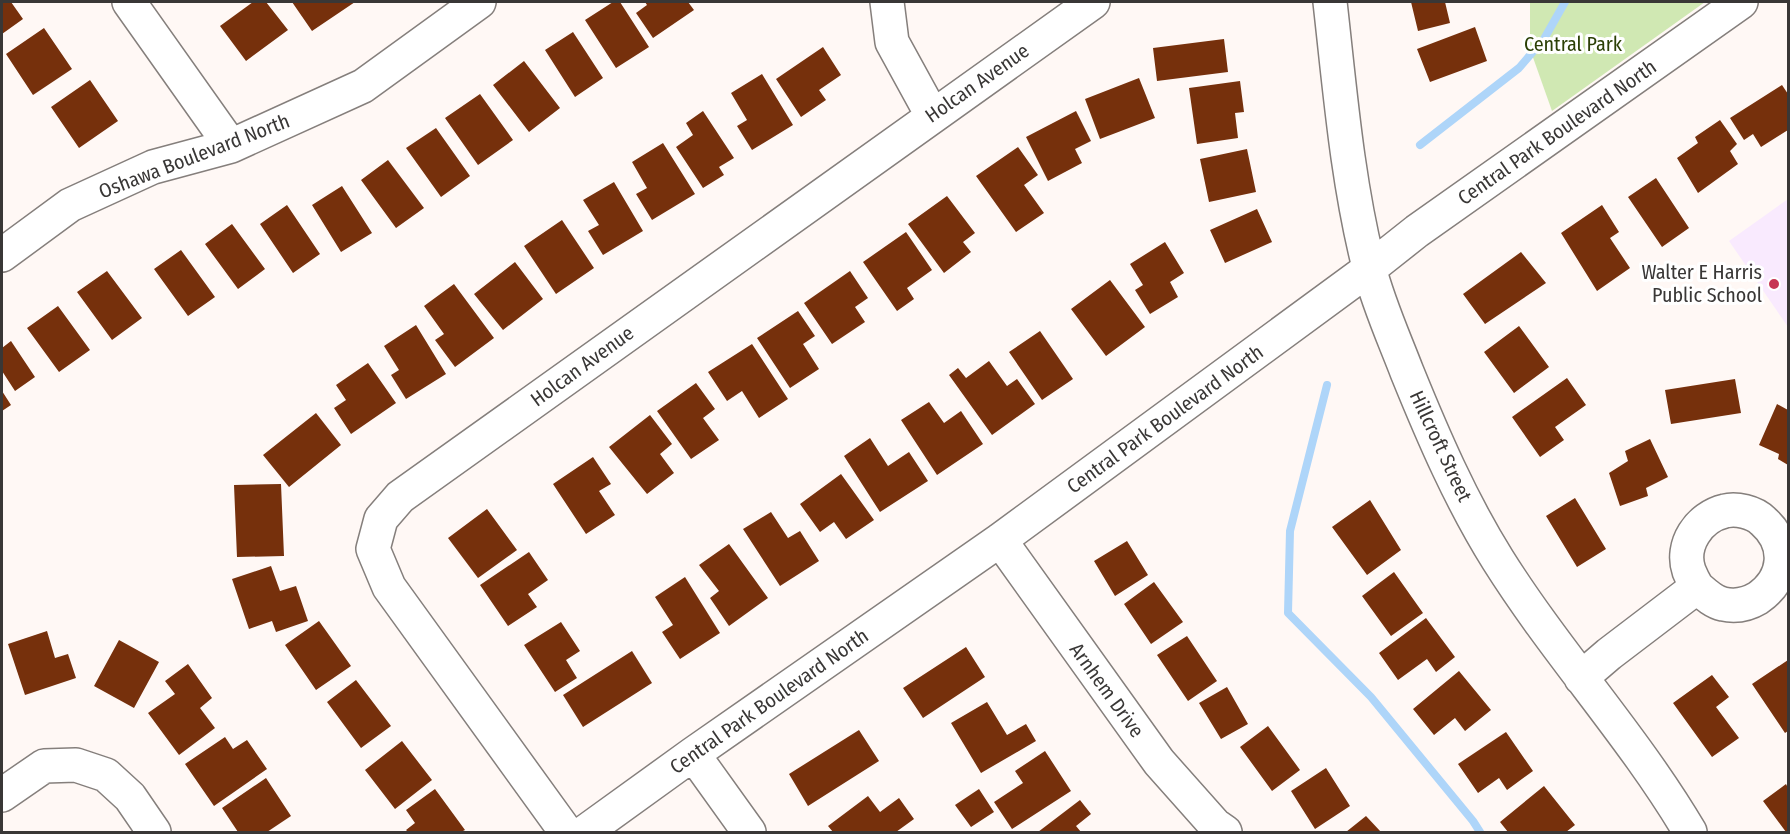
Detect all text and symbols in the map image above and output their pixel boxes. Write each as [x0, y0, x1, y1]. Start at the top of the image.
park label: Central Park [1524, 32, 1623, 56]
street label: Holcan Avenue [920, 38, 1034, 128]
street label: Central Park Boulevard North [1453, 54, 1661, 210]
street label: Oshawa Boulevard North [95, 109, 293, 203]
place label: Walter E Harris Public School [1641, 260, 1762, 307]
marker: Walter E Harris Public School [1767, 277, 1781, 291]
street label: Holcan Avenue [526, 321, 638, 411]
street label: Central Park Boulevard North [1062, 340, 1268, 498]
street label: Hillcroft Street [1405, 387, 1477, 506]
street label: Central Park Boulevard North [665, 623, 873, 779]
street label: Arnhem Drive [1065, 638, 1149, 742]

